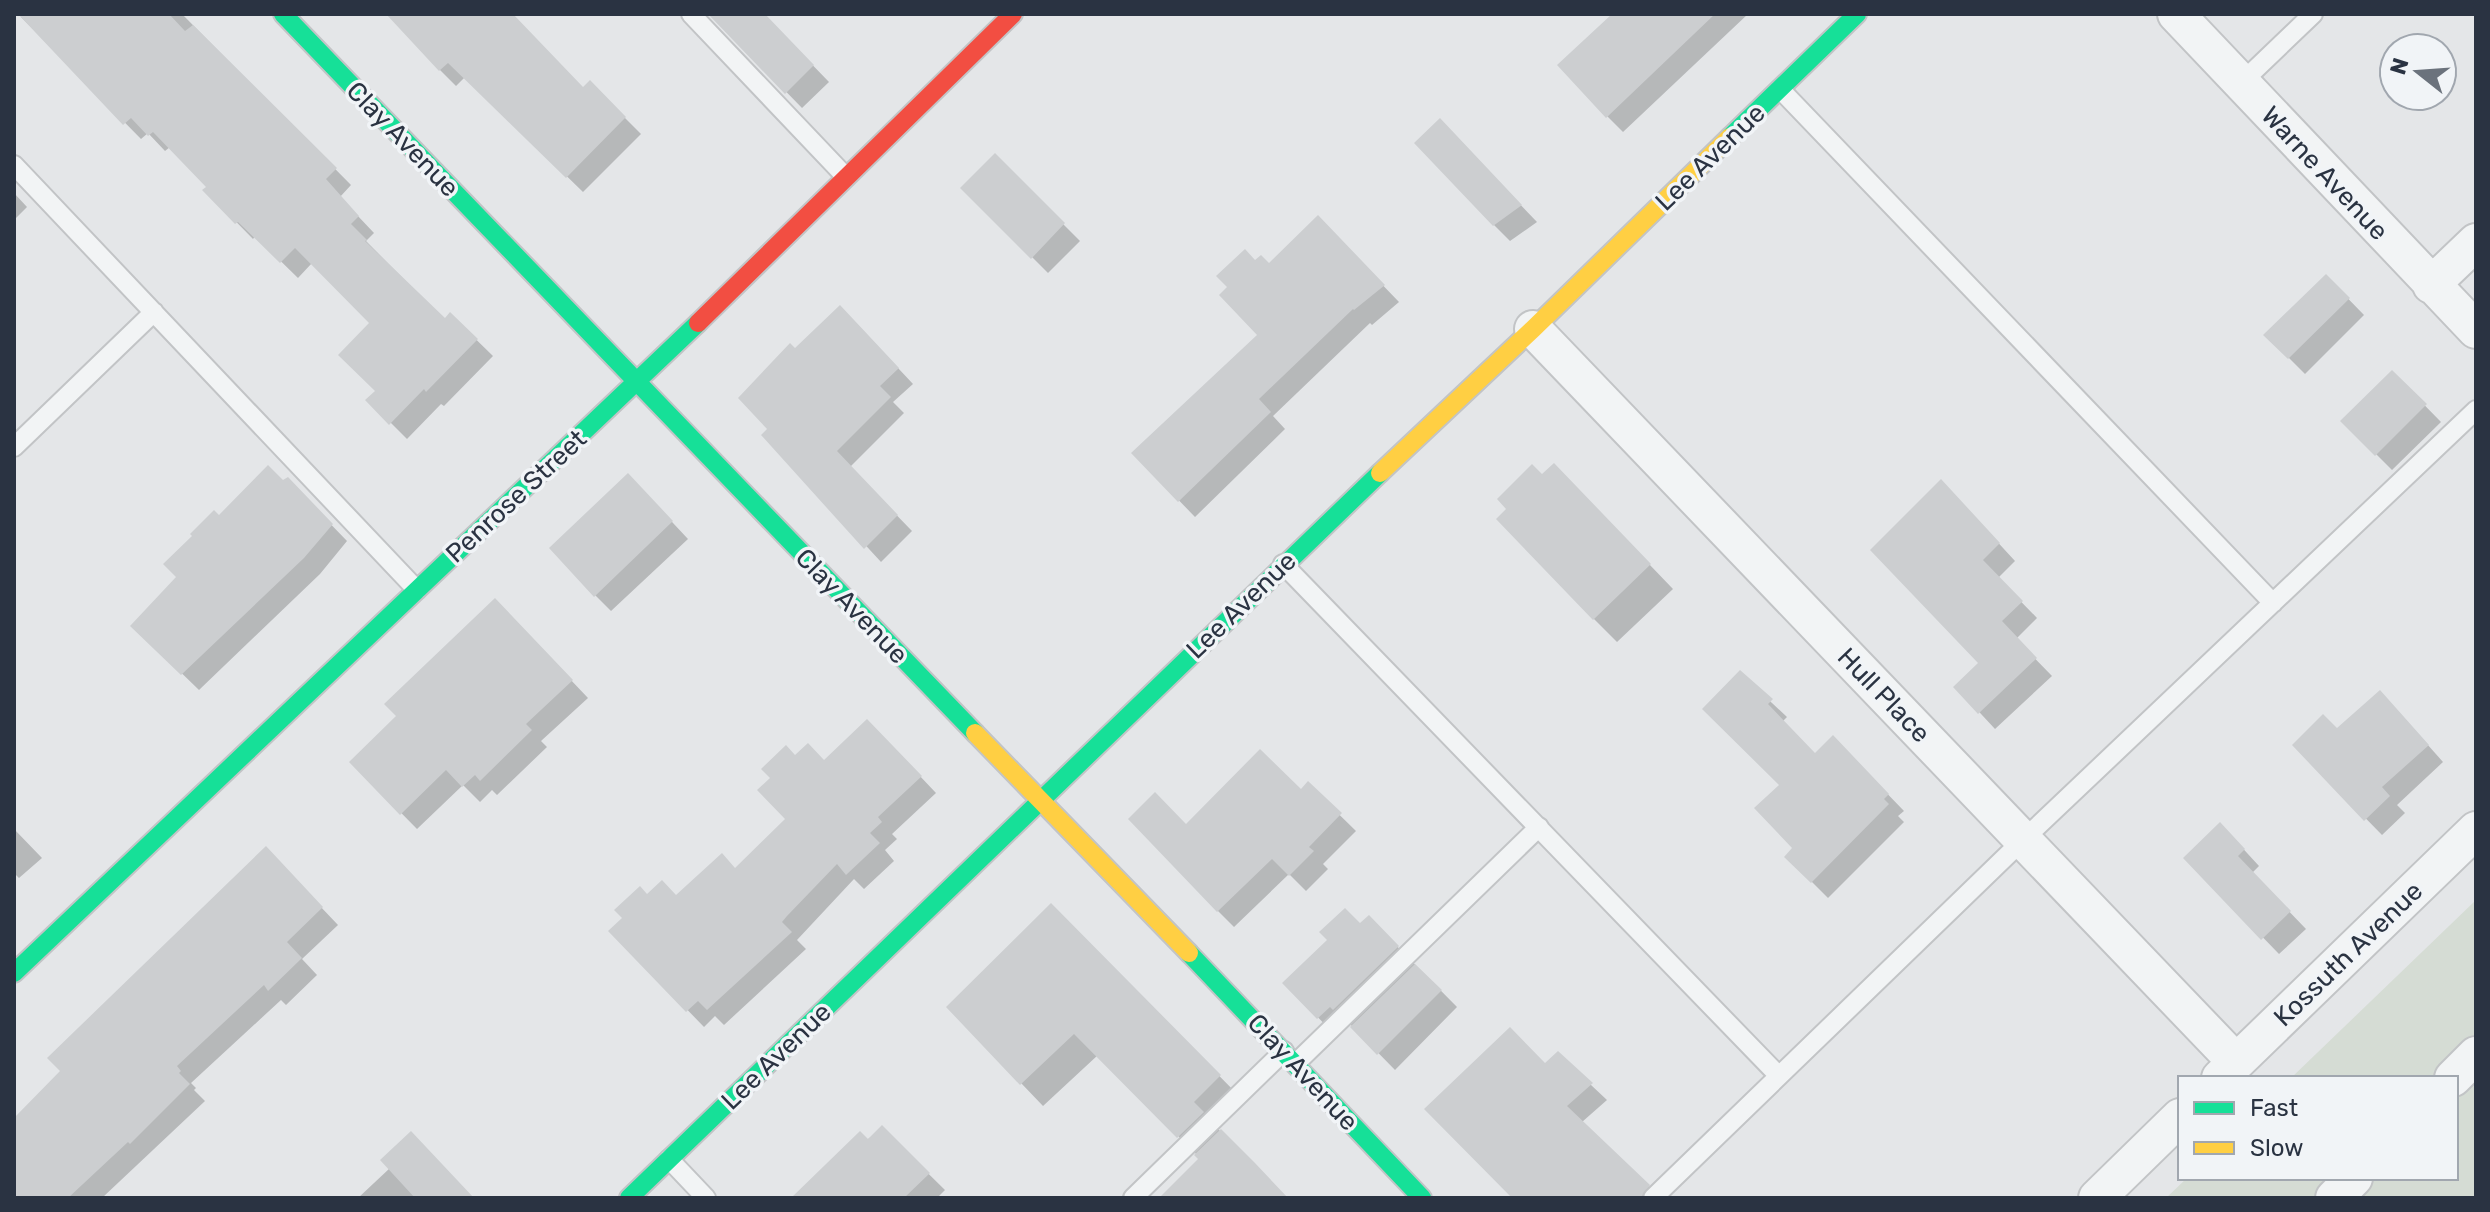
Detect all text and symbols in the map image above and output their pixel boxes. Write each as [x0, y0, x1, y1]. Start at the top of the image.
north arrow [2378, 32, 2458, 112]
text: N [2384, 55, 2415, 78]
street label: Clay Avenue [340, 75, 465, 203]
street label: Lee Avenue [1649, 98, 1772, 217]
street label: Warne Avenue [2255, 100, 2394, 247]
street label: Penrose Street [440, 423, 593, 569]
street label: Clay Avenue [789, 542, 914, 670]
street label: Lee Avenue [1180, 546, 1303, 665]
street label: Hull Place [1831, 642, 1936, 749]
street label: Kossuth Avenue [2268, 876, 2429, 1033]
street label: Lee Avenue [715, 997, 838, 1116]
street label: Clay Avenue [1241, 1008, 1364, 1137]
legend [2178, 1076, 2458, 1180]
text: Fast [2250, 1094, 2298, 1122]
text: Slow [2250, 1134, 2303, 1162]

